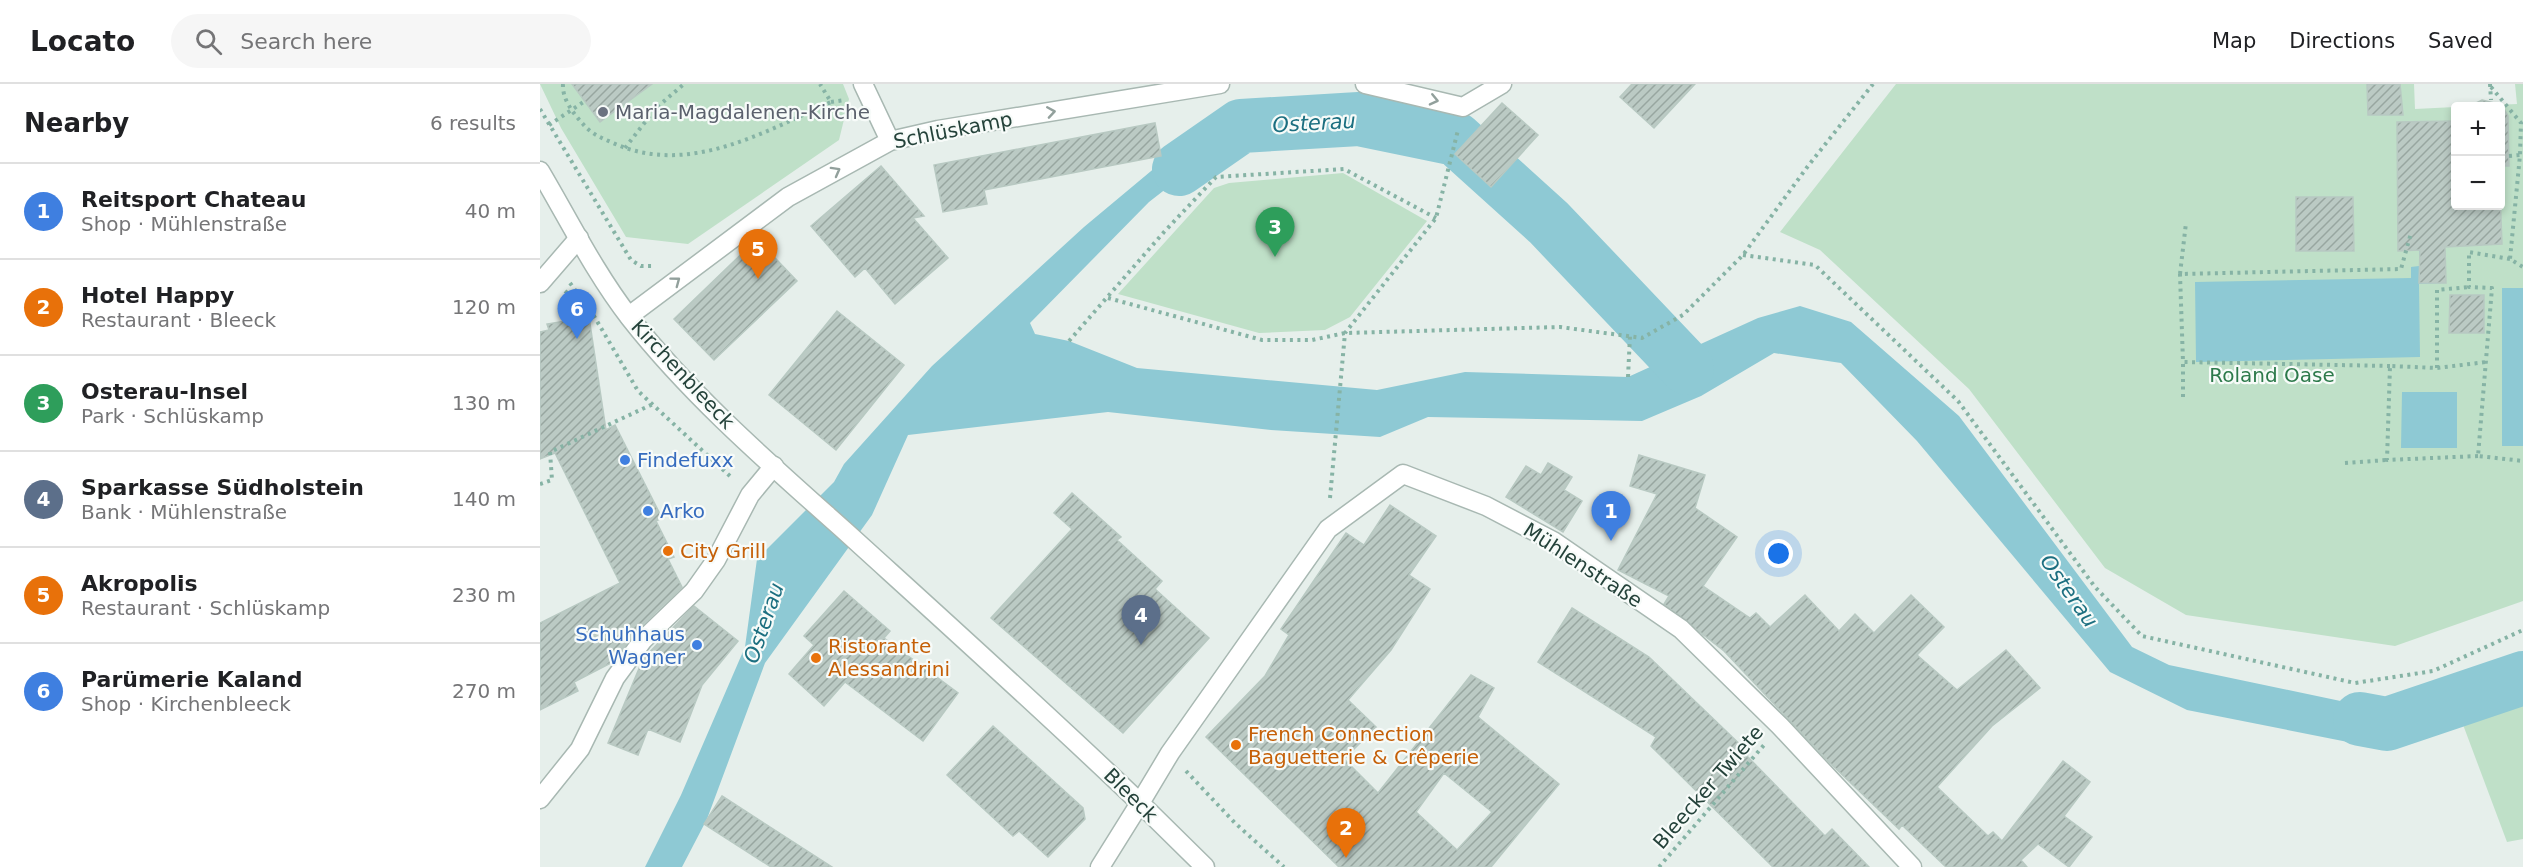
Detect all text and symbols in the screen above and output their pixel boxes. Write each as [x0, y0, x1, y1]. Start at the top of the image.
search box [171, 14, 591, 68]
text: Locato [30, 25, 135, 58]
icon: search [192, 25, 225, 58]
text: Search here [240, 29, 372, 54]
text: Map [2212, 29, 2256, 53]
text: Directions [2289, 29, 2395, 53]
text: Saved [2428, 29, 2493, 53]
one-way arrow [1429, 93, 1439, 106]
place label: Maria-Magdalenen-Kirche [615, 100, 870, 124]
map controls [2451, 102, 2505, 210]
button: + [2451, 102, 2505, 156]
marker: Maria-Magdalenen-Kirche [596, 105, 610, 119]
street label: Schlüskamp [891, 107, 1015, 153]
one-way arrow [1046, 107, 1055, 119]
text: Nearby [24, 108, 129, 138]
water label: Osterau [1272, 109, 1356, 137]
text: 6 results [430, 111, 516, 135]
button: − [2451, 156, 2505, 210]
one-way arrow [830, 166, 840, 178]
text: Reitsport Chateau [81, 187, 307, 212]
text: 1 [37, 199, 50, 223]
text: 40 m [465, 199, 516, 223]
pin: 3 [1256, 208, 1294, 257]
text: Shop · Mühlenstraße [81, 212, 287, 236]
pin: 5 [738, 230, 778, 279]
one-way arrow [669, 277, 680, 288]
text: Hotel Happy [81, 283, 234, 308]
pin: 6 [558, 290, 597, 339]
text: 2 [37, 295, 50, 319]
text: 120 m [452, 295, 516, 319]
text: Restaurant · Bleeck [81, 308, 276, 332]
street label: Kirchenbleeck [626, 314, 740, 434]
park label: Roland Oase [2209, 363, 2335, 387]
text: Osterau-Insel [81, 379, 248, 404]
text: 3 [37, 391, 50, 415]
text: 130 m [452, 391, 516, 415]
text: Park · Schlüskamp [81, 404, 264, 428]
place label: Findefuxx [637, 448, 734, 472]
marker: Findefuxx [618, 453, 632, 467]
text: Sparkasse Südholstein [81, 475, 364, 500]
text: 4 [37, 487, 50, 511]
text: 140 m [452, 487, 516, 511]
pin: 1 [1592, 492, 1630, 541]
place label: Arko [660, 499, 705, 523]
text: Bank · Mühlenstraße [81, 500, 287, 524]
marker: Arko [641, 504, 655, 518]
street label: Mühlenstraße [1519, 518, 1647, 612]
place label: City Grill [680, 539, 766, 563]
your location [1764, 539, 1793, 568]
marker: City Grill [661, 544, 675, 558]
water label: Osterau [2035, 550, 2103, 632]
text: Akropolis [81, 571, 198, 596]
water label: Osterau [739, 580, 789, 666]
text: 5 [37, 583, 50, 607]
text: 230 m [452, 583, 516, 607]
text: Restaurant · Schlüskamp [81, 596, 330, 620]
pin: 4 [1122, 596, 1160, 645]
place label: Schuhhaus Wagner [575, 622, 686, 669]
place label: Ristorante Alessandrini [828, 634, 950, 681]
marker: Schuhhaus Wagner [690, 638, 704, 652]
marker: Ristorante Alessandrini [809, 651, 823, 665]
text: Parümerie Kaland [81, 667, 302, 692]
text: 6 [37, 679, 50, 703]
text: 270 m [452, 679, 516, 703]
text: Shop · Kirchenbleeck [81, 692, 291, 716]
street label: Bleecker Twiete [1648, 720, 1768, 854]
place label: French Connection Baguetterie & Crêperie [1248, 722, 1479, 769]
marker: French Connection Baguetterie & Crêperie [1229, 738, 1243, 752]
street label: Bleeck [1099, 763, 1163, 827]
pin: 2 [1326, 808, 1366, 858]

